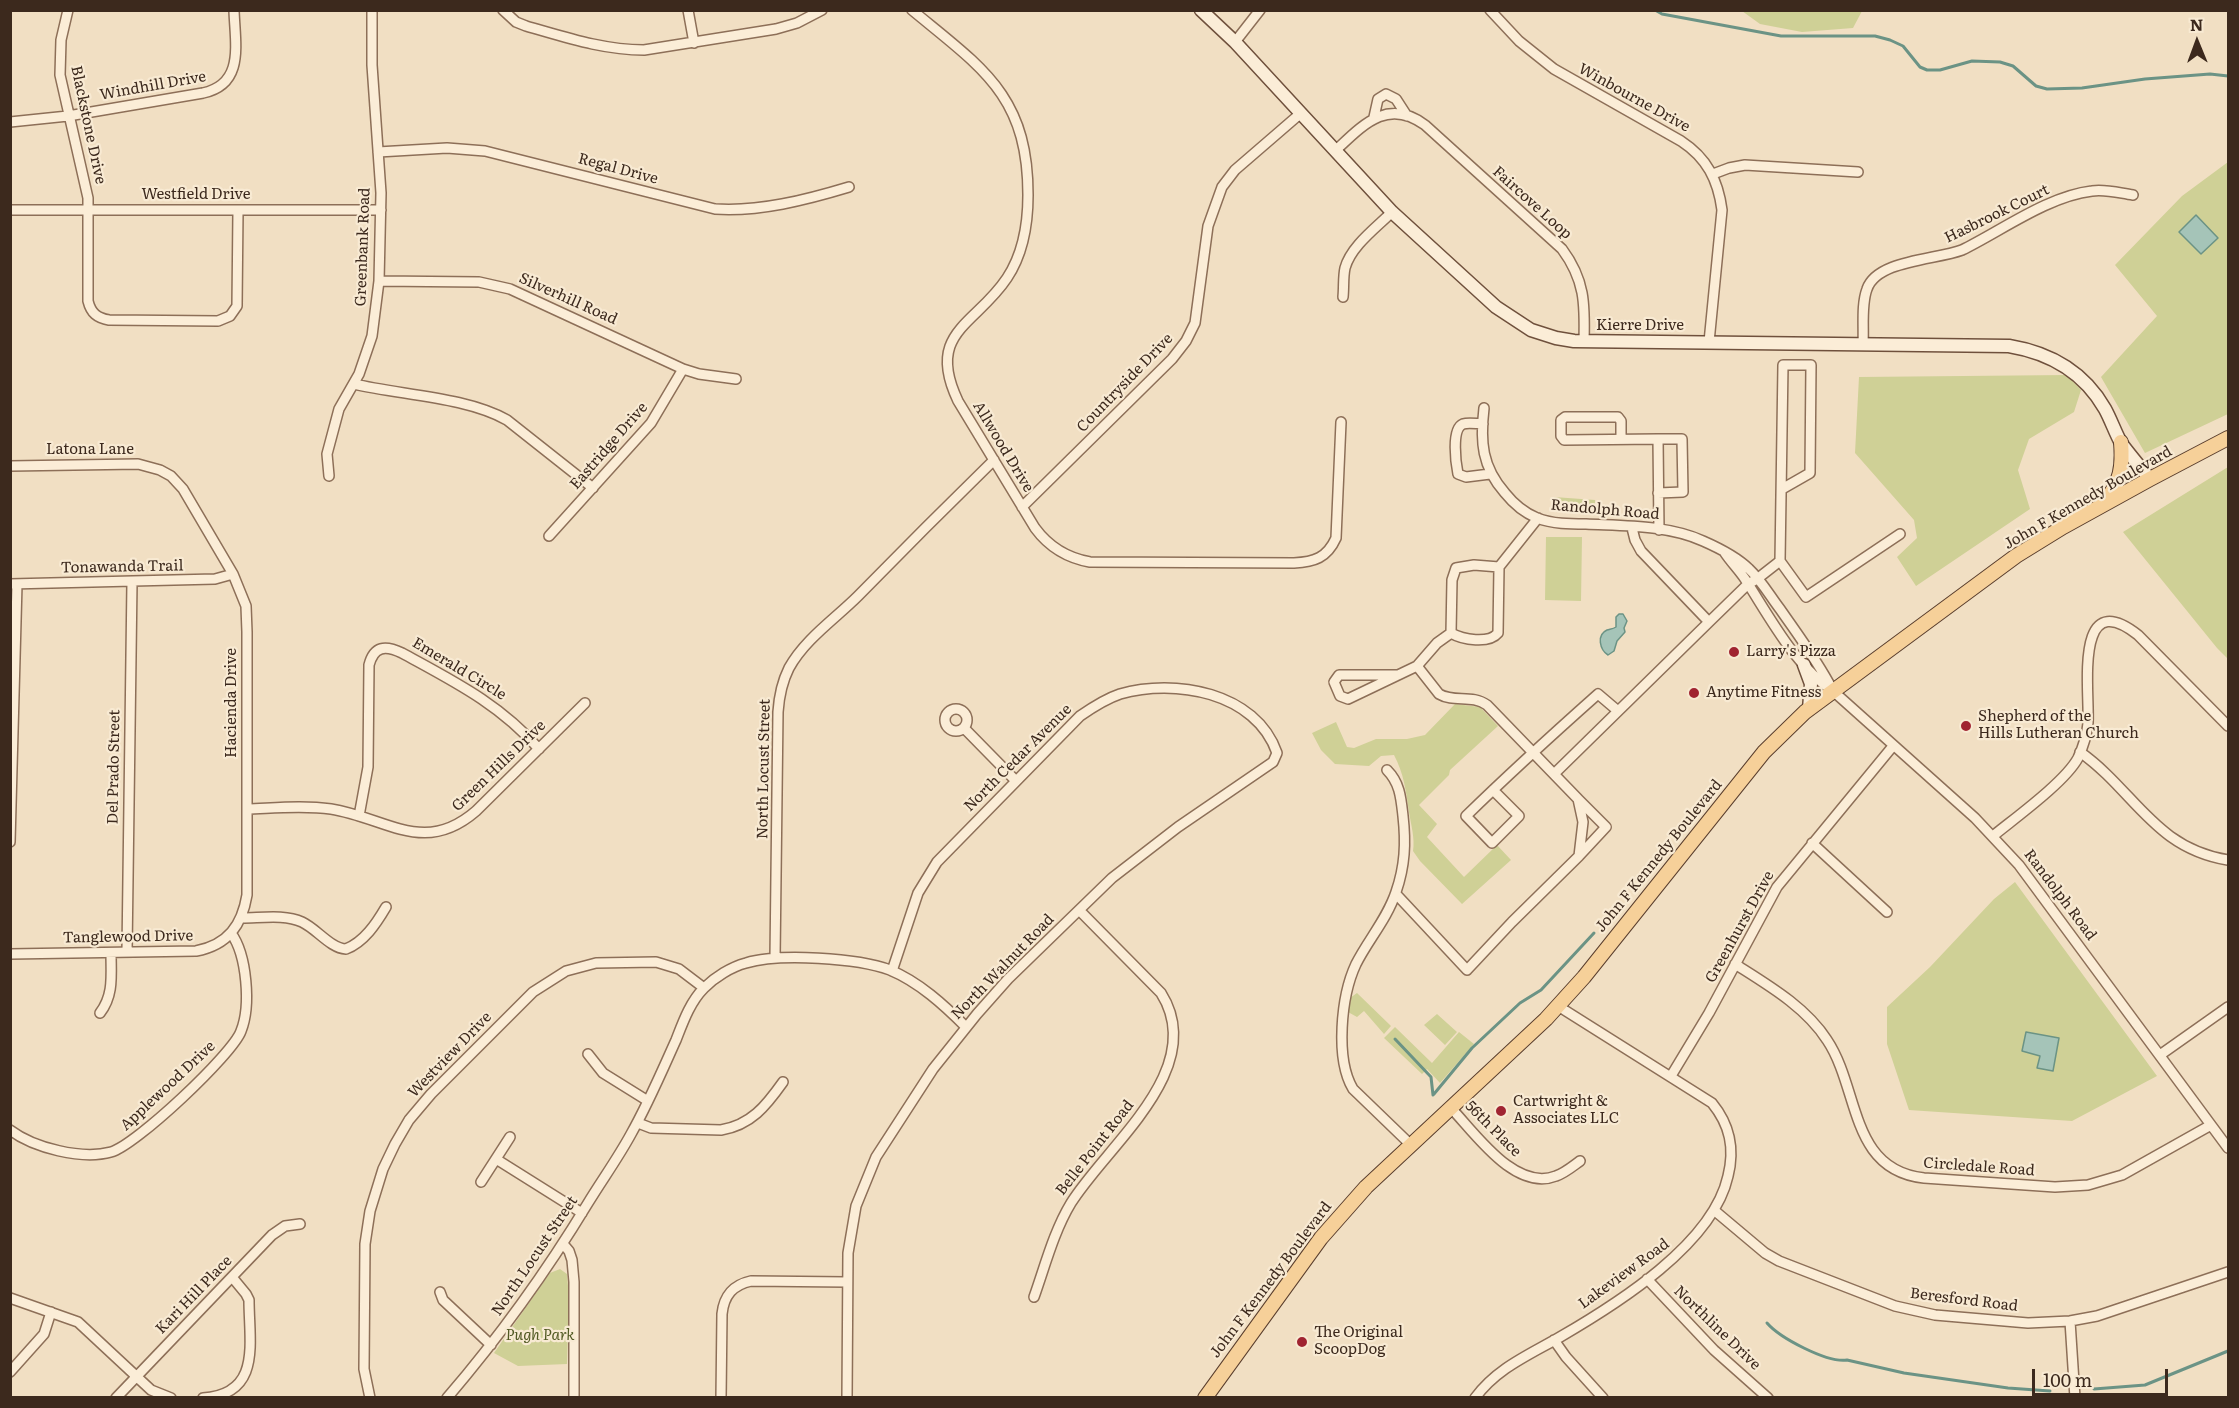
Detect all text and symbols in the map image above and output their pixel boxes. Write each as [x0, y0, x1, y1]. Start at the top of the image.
north arrow [2167, 12, 2227, 72]
text: N [2190, 12, 2204, 36]
street label: Winbourne Drive [1575, 60, 1693, 136]
street label: Blackstone Drive [67, 64, 109, 186]
street label: Windhill Drive [99, 68, 207, 104]
street label: Regal Drive [576, 150, 660, 188]
street label: Faircove Loop [1489, 163, 1575, 243]
street label: Hasbrook Court [1942, 181, 2052, 247]
street label: Westfield Drive [142, 186, 250, 204]
street label: Greenbank Road [352, 187, 374, 307]
street label: Silverhill Road [516, 269, 620, 329]
street label: Kierre Drive [1596, 317, 1684, 335]
street label: Countryside Drive [1073, 330, 1177, 436]
street label: Allwood Drive [969, 398, 1037, 496]
street label: Eastridge Drive [566, 399, 652, 493]
street label: Latona Lane [46, 441, 134, 459]
street label: John F Kennedy Boulevard [2001, 442, 2175, 554]
street label: Randolph Road [1550, 496, 1660, 524]
street label: Tonawanda Trail [60, 557, 184, 577]
street label: Emerald Circle [409, 634, 509, 704]
place label: Larry's Pizza [1746, 643, 1836, 661]
marker: Larry's Pizza [1727, 645, 1741, 659]
street label: Hacienda Drive [223, 648, 241, 758]
place label: Anytime Fitness [1706, 684, 1821, 702]
marker: Anytime Fitness [1687, 686, 1701, 700]
street label: North Locust Street [754, 699, 774, 839]
street label: North Cedar Avenue [960, 700, 1076, 816]
place label: Shepherd of the Hills Lutheran Church [1978, 708, 2139, 743]
street label: Del Prado Street [104, 709, 124, 825]
street label: Green Hills Drive [448, 717, 550, 815]
marker: Shepherd of the Hills Lutheran Church [1959, 719, 1973, 733]
street label: John F Kennedy Boulevard [1592, 776, 1726, 936]
street label: Randolph Road [2020, 846, 2100, 944]
street label: Greenhurst Drive [1702, 868, 1778, 986]
street label: North Walnut Road [948, 910, 1058, 1024]
street label: Tanglewood Drive [63, 927, 193, 947]
street label: Westview Drive [405, 1008, 495, 1102]
street label: Applewood Drive [117, 1037, 219, 1135]
place label: Cartwright & Associates LLC [1513, 1093, 1619, 1128]
street label: Belle Point Road [1052, 1097, 1138, 1199]
street label: 56th Place [1461, 1097, 1525, 1161]
marker: Cartwright & Associates LLC [1494, 1104, 1508, 1118]
street label: Circledale Road [1923, 1154, 2035, 1180]
street label: North Locust Street [488, 1193, 582, 1319]
street label: John F Kennedy Boulevard [1206, 1198, 1336, 1362]
street label: Lakeview Road [1575, 1235, 1673, 1313]
street label: Kari Hill Place [152, 1252, 236, 1338]
street label: Northline Drive [1670, 1282, 1764, 1374]
street label: Beresford Road [1909, 1284, 2019, 1316]
place label: The Original ScoopDog [1314, 1324, 1403, 1359]
park label: Pugh Park [505, 1327, 575, 1345]
marker: The Original ScoopDog [1295, 1335, 1309, 1349]
scale bar [2035, 1357, 2172, 1395]
text: 100 m [2043, 1366, 2092, 1393]

